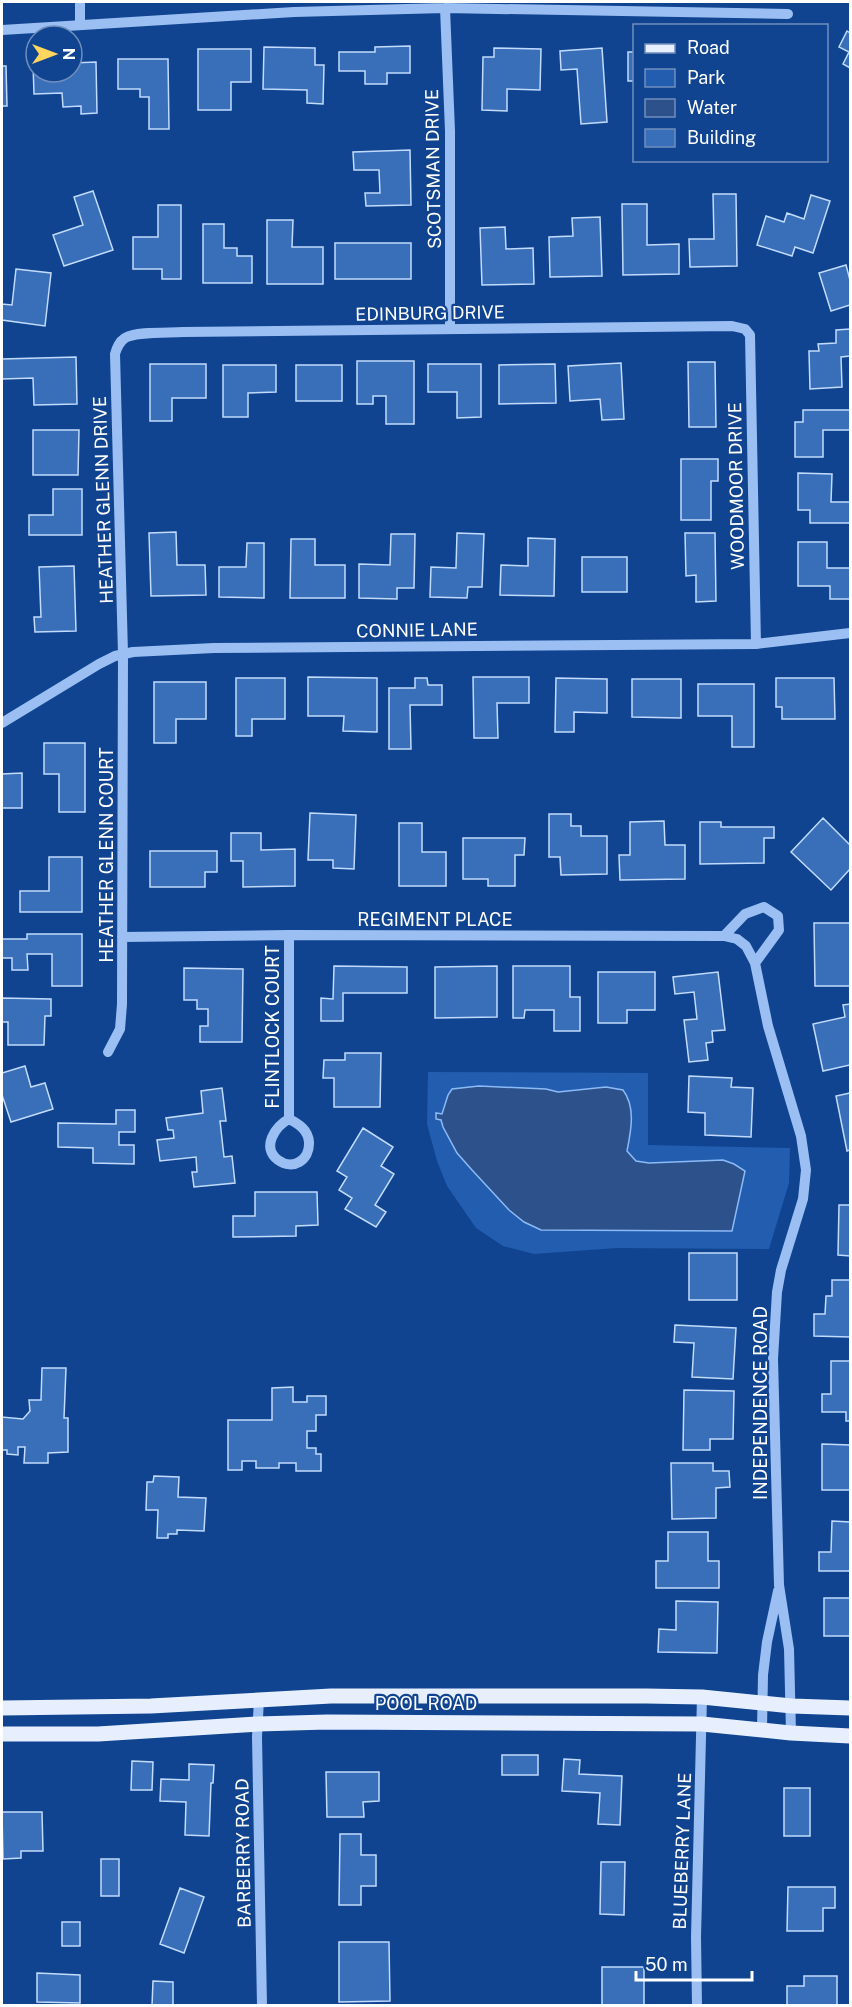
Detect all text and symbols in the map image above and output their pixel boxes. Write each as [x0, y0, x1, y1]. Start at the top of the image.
north arrow [24, 24, 84, 84]
legend [633, 24, 828, 162]
text: Road [687, 37, 730, 58]
text: N [59, 48, 78, 60]
text: Park [687, 67, 725, 88]
street label: SCOTSMAN DRIVE [421, 89, 445, 249]
text: Water [687, 97, 737, 118]
text: Building [687, 127, 756, 148]
street label: EDINBURG DRIVE [355, 301, 505, 325]
street label: HEATHER GLENN DRIVE [89, 396, 117, 604]
street label: WOODMOOR DRIVE [724, 402, 748, 570]
street label: CONNIE LANE [356, 618, 478, 642]
street label: HEATHER GLENN COURT [96, 747, 117, 963]
street label: REGIMENT PLACE [357, 909, 513, 930]
street label: FLINTLOCK COURT [262, 945, 283, 1109]
street label: INDEPENDENCE ROAD [750, 1306, 771, 1500]
street label: POOL ROAD [375, 1693, 477, 1714]
street label: BLUEBERRY LANE [669, 1772, 695, 1930]
street label: BARBERRY ROAD [231, 1778, 255, 1928]
scale bar [636, 1944, 752, 1982]
text: 50 m [645, 1954, 688, 1975]

